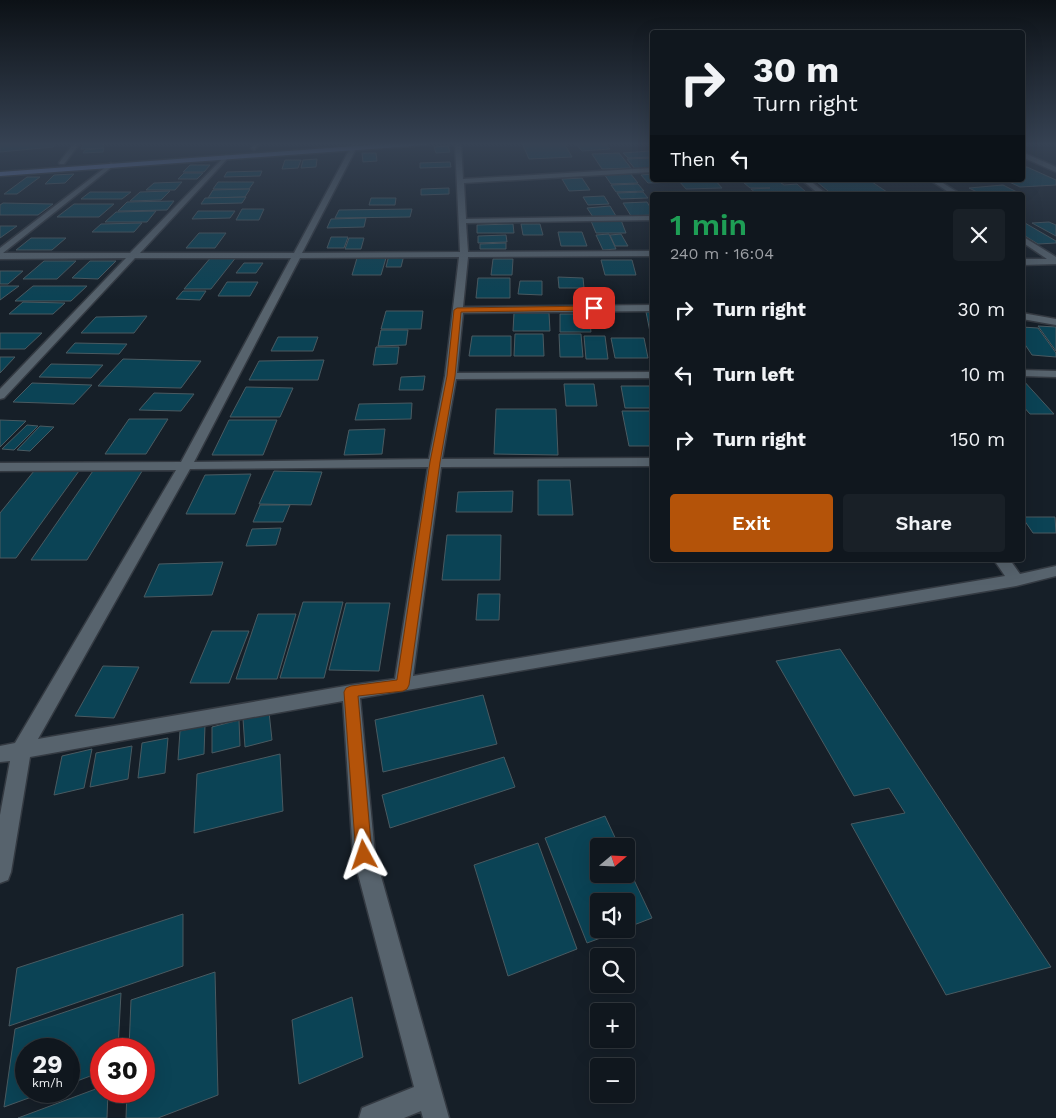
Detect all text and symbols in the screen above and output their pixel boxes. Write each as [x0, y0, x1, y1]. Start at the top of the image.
text: 30 m [753, 49, 839, 91]
icon: right [670, 50, 735, 115]
text: Turn right [753, 91, 858, 116]
icon: left [726, 145, 754, 173]
text: Then [670, 148, 716, 171]
text: 1 min [670, 207, 747, 242]
button: close [953, 209, 1005, 261]
text: 240 m · 16:04 [670, 244, 774, 263]
pin [573, 287, 615, 329]
icon: arrive [580, 294, 608, 322]
icon: right [670, 296, 698, 324]
text: Turn right [713, 298, 806, 321]
text: 30 m [958, 298, 1005, 321]
icon: left [670, 361, 698, 389]
text: Turn left [713, 363, 794, 386]
text: 10 m [961, 363, 1005, 386]
icon: right [670, 426, 698, 454]
text: Turn right [713, 428, 806, 451]
text: 150 m [950, 428, 1005, 451]
button: Exit [670, 494, 833, 552]
button: Share [843, 494, 1005, 552]
position arrow [337, 828, 389, 880]
north arrow [590, 838, 635, 882]
map controls [590, 838, 635, 1103]
button: sound [590, 893, 635, 938]
button: search [590, 948, 635, 993]
button: + [590, 1003, 635, 1048]
speed limit sign: 30 [90, 1038, 155, 1103]
text: 29 [32, 1050, 63, 1079]
button: − [590, 1058, 635, 1103]
text: km/h [32, 1076, 63, 1090]

